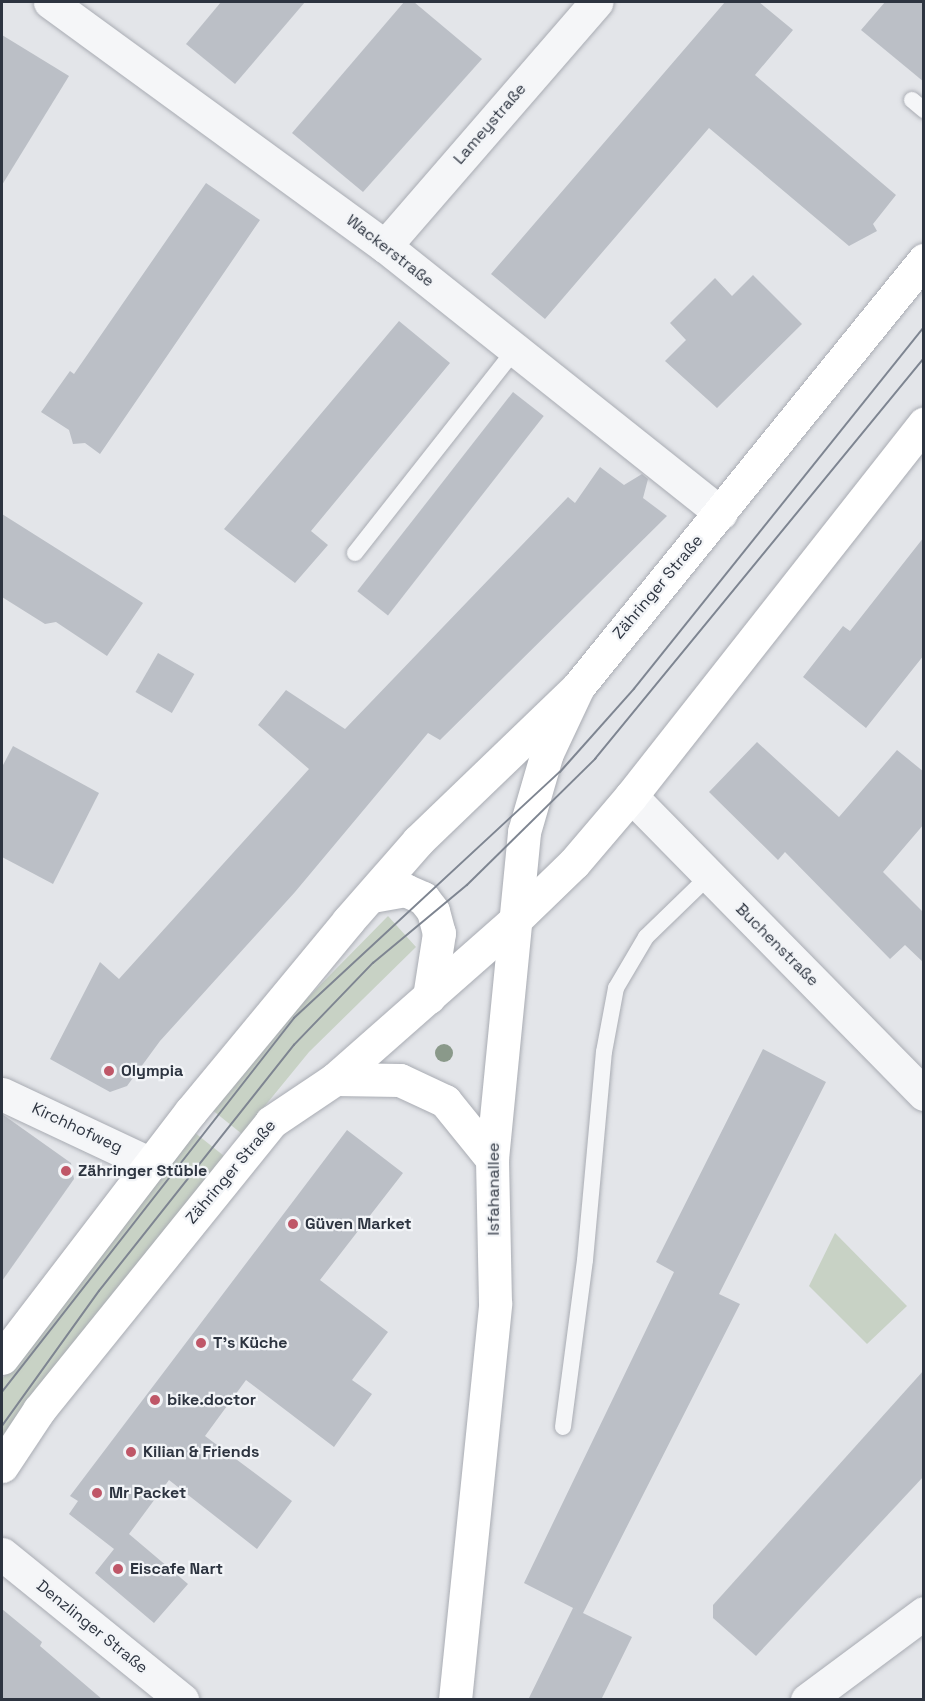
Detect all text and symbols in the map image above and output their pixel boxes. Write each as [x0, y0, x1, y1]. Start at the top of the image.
street label: Lameystraße [450, 80, 530, 168]
street label: Wackerstraße [342, 211, 438, 291]
street label: Zähringer Straße [609, 531, 707, 643]
street label: Buchenstraße [732, 900, 822, 990]
place label: Olympia [121, 1061, 183, 1081]
marker: Olympia [102, 1064, 116, 1078]
street label: Kirchhofweg [29, 1099, 125, 1157]
street label: Zähringer Straße [182, 1116, 280, 1228]
street label: Isfahanallee [484, 1142, 504, 1236]
place label: Zähringer Stüble [78, 1161, 207, 1181]
marker: Zähringer Stüble [59, 1164, 73, 1178]
place label: Güven Market [305, 1214, 412, 1234]
marker: Güven Market [286, 1217, 300, 1231]
place label: T's Küche [213, 1333, 288, 1353]
marker: T's Küche [194, 1336, 208, 1350]
place label: bike.doctor [167, 1390, 256, 1410]
marker: bike.doctor [148, 1393, 162, 1407]
place label: Kilian & Friends [143, 1442, 259, 1462]
marker: Kilian & Friends [124, 1445, 138, 1459]
place label: Mr Packet [109, 1483, 186, 1503]
marker: Mr Packet [90, 1486, 104, 1500]
place label: Eiscafe Nart [130, 1559, 223, 1579]
marker: Eiscafe Nart [111, 1562, 125, 1576]
street label: Denzlinger Straße [33, 1576, 151, 1678]

